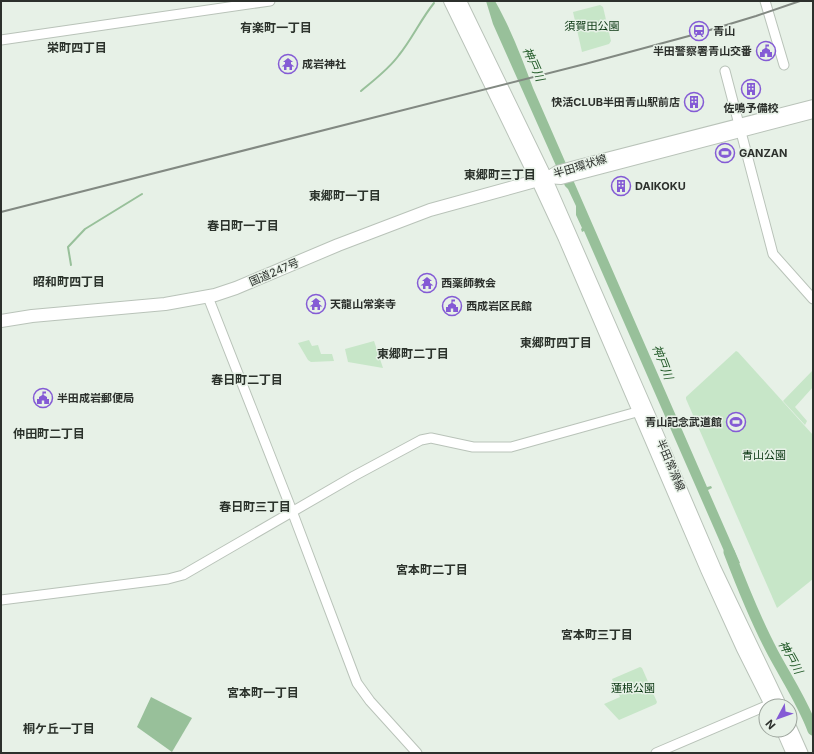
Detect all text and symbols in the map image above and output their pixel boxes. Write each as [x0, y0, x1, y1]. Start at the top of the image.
park label: 須賀田公園 [565, 19, 620, 33]
district label: 有楽町一丁目 [240, 20, 312, 35]
station icon: 青山 [688, 20, 710, 42]
place label: 青山 [713, 24, 735, 38]
district label: 栄町四丁目 [47, 40, 107, 55]
public building icon: 半田警察署青山交番 [755, 40, 777, 62]
water label: 神戸川 [520, 44, 549, 85]
place label: 半田警察署青山交番 [653, 44, 752, 58]
temple icon: 成岩神社 [277, 53, 299, 75]
place label: 成岩神社 [302, 57, 346, 71]
building icon: 佐鳴予備校 [740, 78, 762, 100]
building icon: 快活CLUB半田青山駅前店 [683, 91, 705, 113]
place label: 快活CLUB半田青山駅前店 [551, 95, 680, 109]
place label: 佐鳴予備校 [724, 101, 779, 115]
sports icon: GANZAN [714, 142, 736, 164]
place label: GANZAN [739, 146, 787, 160]
street label: 半田環状線 [552, 151, 608, 181]
district label: 東郷町三丁目 [464, 167, 536, 182]
building icon: DAIKOKU [610, 175, 632, 197]
place label: DAIKOKU [635, 179, 686, 193]
district label: 東郷町一丁目 [309, 188, 381, 203]
district label: 春日町一丁目 [207, 218, 279, 233]
street label: 国道247号 [247, 255, 301, 289]
temple icon: 西薬師教会 [416, 272, 438, 294]
district label: 昭和町四丁目 [33, 274, 105, 289]
place label: 西薬師教会 [441, 276, 496, 290]
temple icon: 天龍山常楽寺 [305, 293, 327, 315]
public building icon: 西成岩区民館 [441, 295, 463, 317]
place label: 天龍山常楽寺 [330, 297, 396, 311]
place label: 西成岩区民館 [466, 299, 532, 313]
district label: 東郷町四丁目 [520, 335, 592, 350]
water label: 神戸川 [650, 343, 677, 383]
district label: 東郷町二丁目 [377, 346, 449, 361]
district label: 春日町二丁目 [211, 372, 283, 387]
public building icon: 半田成岩郵便局 [32, 387, 54, 409]
place label: 半田成岩郵便局 [57, 391, 134, 405]
sports icon: 青山記念武道館 [725, 411, 747, 433]
place label: 青山記念武道館 [645, 415, 722, 429]
district label: 仲田町二丁目 [13, 426, 85, 441]
street label: 半田常滑線 [654, 437, 688, 493]
park label: 青山公園 [742, 448, 786, 462]
district label: 春日町三丁目 [219, 499, 291, 514]
district label: 宮本町二丁目 [396, 562, 468, 577]
district label: 宮本町三丁目 [561, 627, 633, 642]
water label: 神戸川 [776, 638, 807, 678]
park label: 蓮根公園 [611, 681, 655, 695]
district label: 宮本町一丁目 [227, 685, 299, 700]
north arrow [758, 698, 798, 738]
text: N [762, 717, 778, 732]
district label: 桐ケ丘一丁目 [23, 721, 95, 736]

